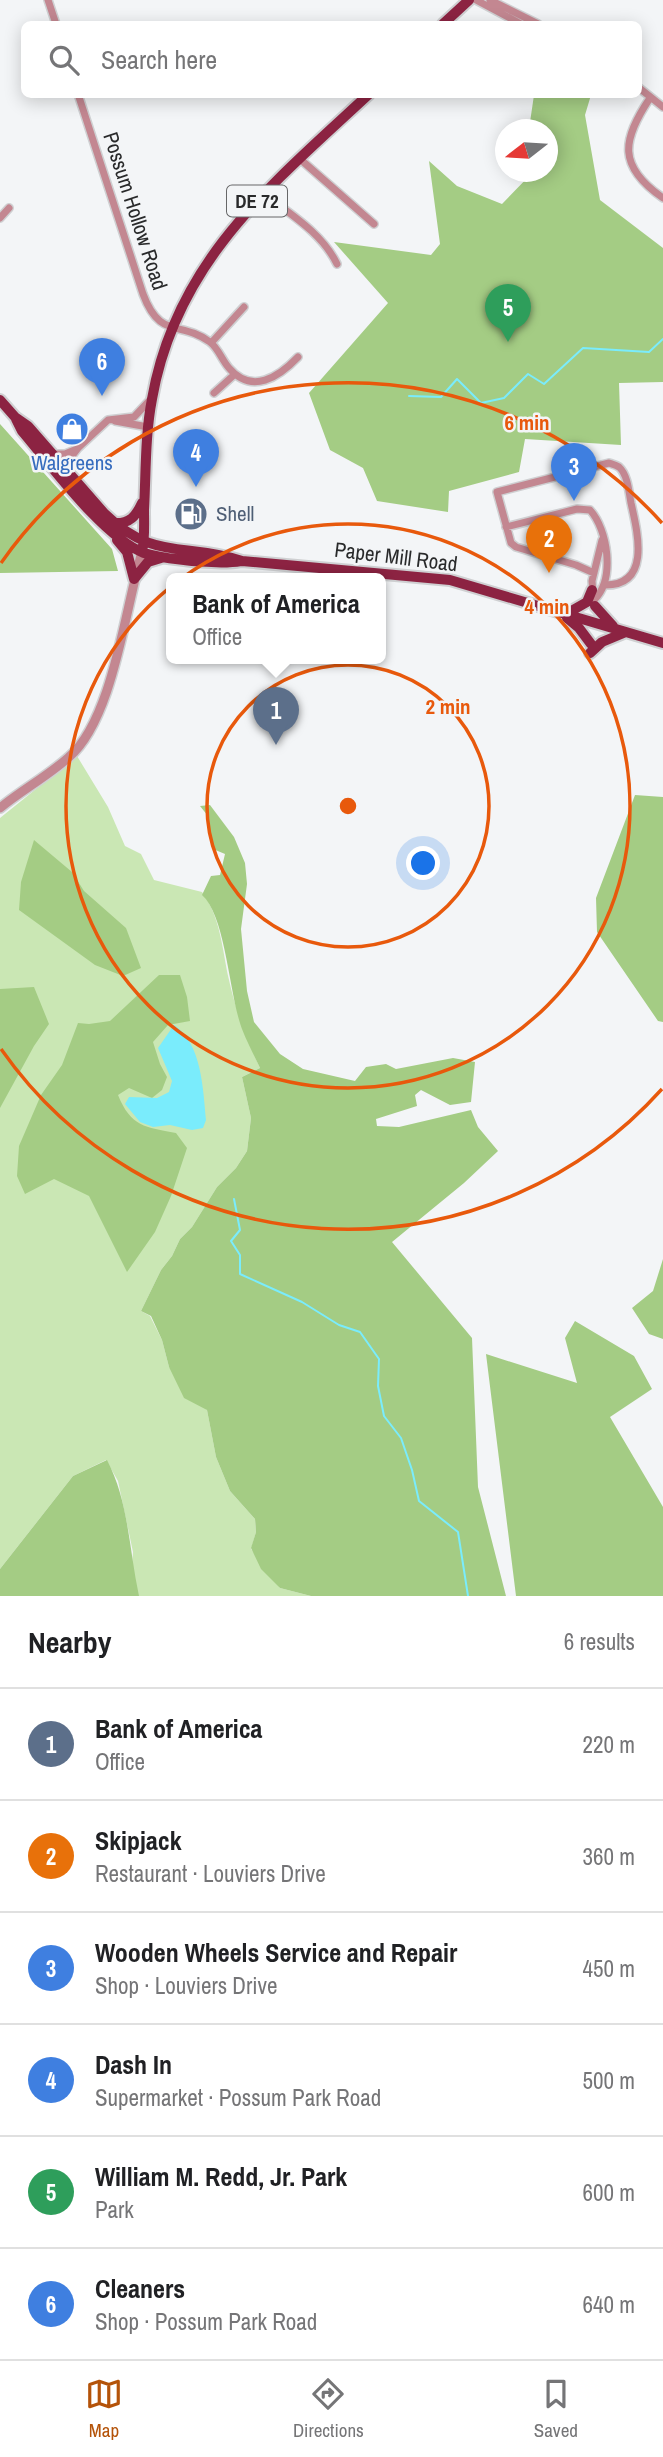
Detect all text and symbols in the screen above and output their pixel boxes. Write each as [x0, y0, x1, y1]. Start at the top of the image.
search box [21, 21, 642, 98]
icon: search [45, 41, 83, 79]
text: Search here [101, 42, 217, 77]
north arrow [495, 119, 558, 182]
street label: Possum Hollow Road [96, 128, 175, 294]
road number: DE 72 [227, 186, 287, 216]
pin: 5 [485, 284, 531, 342]
pin: 6 [79, 338, 125, 396]
text: 6 min [505, 408, 549, 437]
shop icon: Walgreens [53, 410, 91, 448]
pin: 4 [173, 429, 219, 487]
pin: 3 [551, 443, 597, 501]
place label: Walgreens [31, 448, 113, 477]
fuel station icon: Shell [172, 495, 210, 533]
place label: Shell [216, 499, 254, 528]
pin: 2 [526, 515, 572, 573]
street label: Paper Mill Road [333, 535, 459, 578]
popup [166, 573, 386, 664]
text: Bank of America [192, 586, 360, 621]
text: 4 min [525, 592, 569, 621]
text: Office [192, 621, 242, 652]
pin: 1 [253, 687, 299, 745]
text: 2 min [426, 692, 470, 721]
centre of rings [336, 794, 360, 818]
your location [406, 846, 440, 880]
text: Nearby [28, 1622, 111, 1662]
text: 6 results [564, 1626, 635, 1657]
text: Bank of America [95, 1711, 262, 1746]
text: 1 [46, 1729, 56, 1760]
text: 220 m [583, 1729, 635, 1760]
text: Office [95, 1746, 145, 1777]
text: Skipjack [95, 1823, 182, 1858]
text: 2 [46, 1841, 56, 1872]
text: 360 m [583, 1841, 635, 1872]
text: Restaurant · Louviers Drive [95, 1858, 326, 1889]
text: Wooden Wheels Service and Repair [95, 1935, 457, 1970]
text: 3 [46, 1953, 56, 1984]
text: 450 m [583, 1953, 635, 1984]
text: Shop · Louviers Drive [95, 1970, 277, 2001]
text: Dash In [95, 2047, 172, 2082]
text: 4 [46, 2065, 56, 2096]
text: 500 m [583, 2065, 635, 2096]
text: Supermarket · Possum Park Road [95, 2082, 381, 2113]
text: William M. Redd, Jr. Park [95, 2159, 347, 2194]
text: 5 [46, 2177, 56, 2208]
text: 600 m [583, 2177, 635, 2208]
text: Park [95, 2194, 134, 2225]
text: Cleaners [95, 2271, 185, 2306]
text: 6 [46, 2289, 56, 2320]
text: 640 m [583, 2289, 635, 2320]
text: Shop · Possum Park Road [95, 2306, 317, 2337]
tab: Map [85, 2375, 123, 2443]
tab: Directions [293, 2375, 364, 2443]
tab: Saved [534, 2375, 578, 2443]

